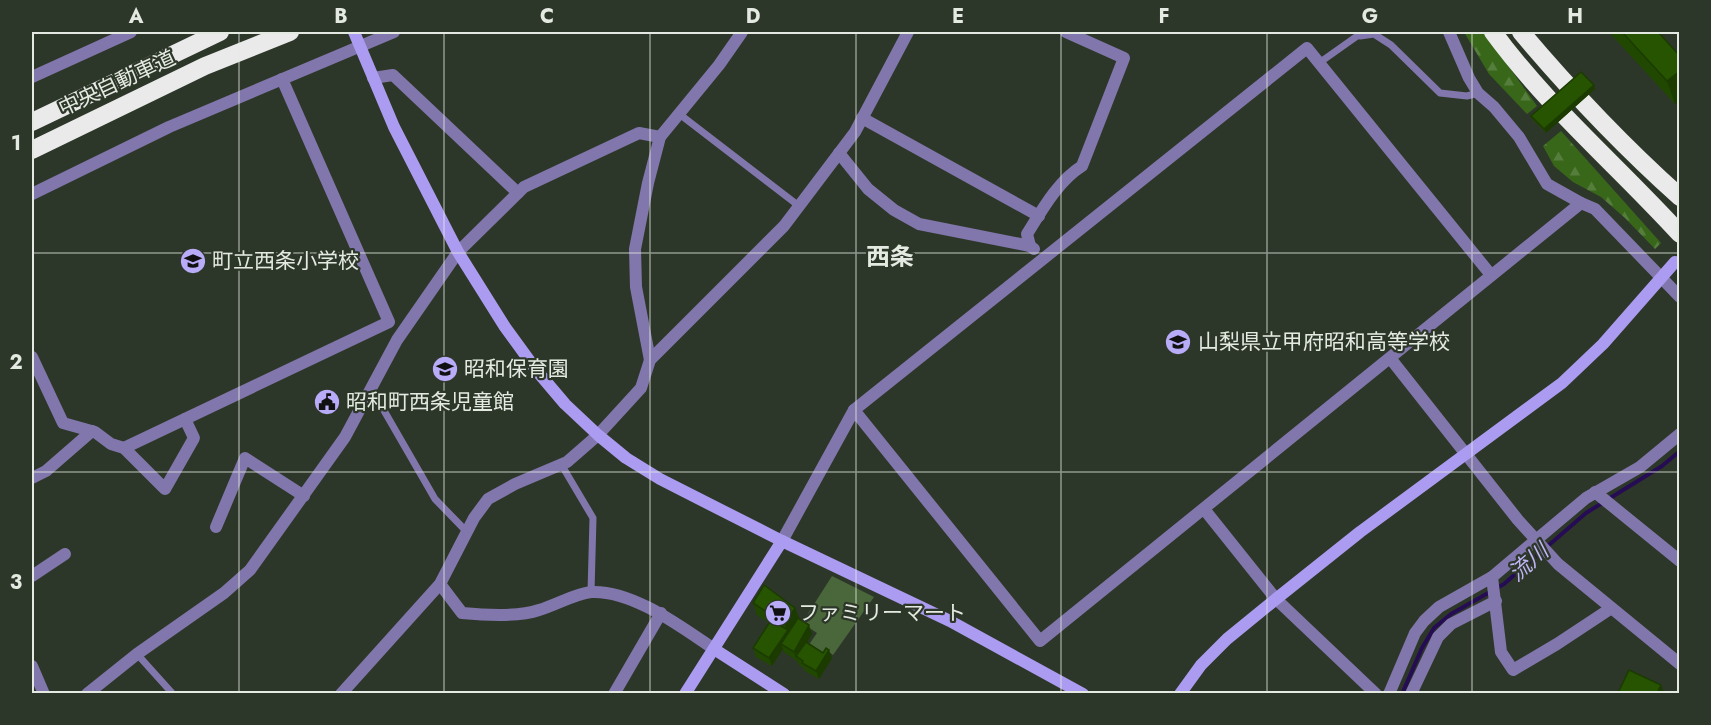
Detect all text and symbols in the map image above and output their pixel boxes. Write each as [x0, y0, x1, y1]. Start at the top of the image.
text: A [128, 2, 144, 31]
text: B [334, 2, 348, 31]
text: C [540, 2, 554, 31]
text: D [746, 2, 760, 31]
text: E [952, 2, 964, 31]
text: F [1158, 2, 1170, 31]
text: G [1362, 2, 1378, 31]
text: H [1567, 2, 1583, 31]
street label: 中央自動車道 [54, 43, 180, 123]
text: 1 [11, 129, 21, 158]
district label: 西条 [866, 239, 914, 274]
school or university icon: 町立西条小学校 [178, 246, 208, 276]
place label: 町立西条小学校 [212, 246, 359, 276]
school or university icon: 山梨県立甲府昭和高等学校 [1163, 327, 1193, 357]
place label: 山梨県立甲府昭和高等学校 [1198, 327, 1450, 357]
text: 2 [9, 348, 23, 377]
school or university icon: 昭和保育園 [430, 354, 460, 384]
place label: 昭和保育園 [464, 354, 569, 384]
public building icon: 昭和町西条児童館 [312, 387, 342, 417]
place label: 昭和町西条児童館 [346, 387, 514, 417]
water label: 流川 [1501, 534, 1557, 589]
text: 3 [10, 568, 22, 597]
supermarket icon: ファミリーマート [763, 598, 793, 628]
place label: ファミリーマート [798, 598, 966, 628]

